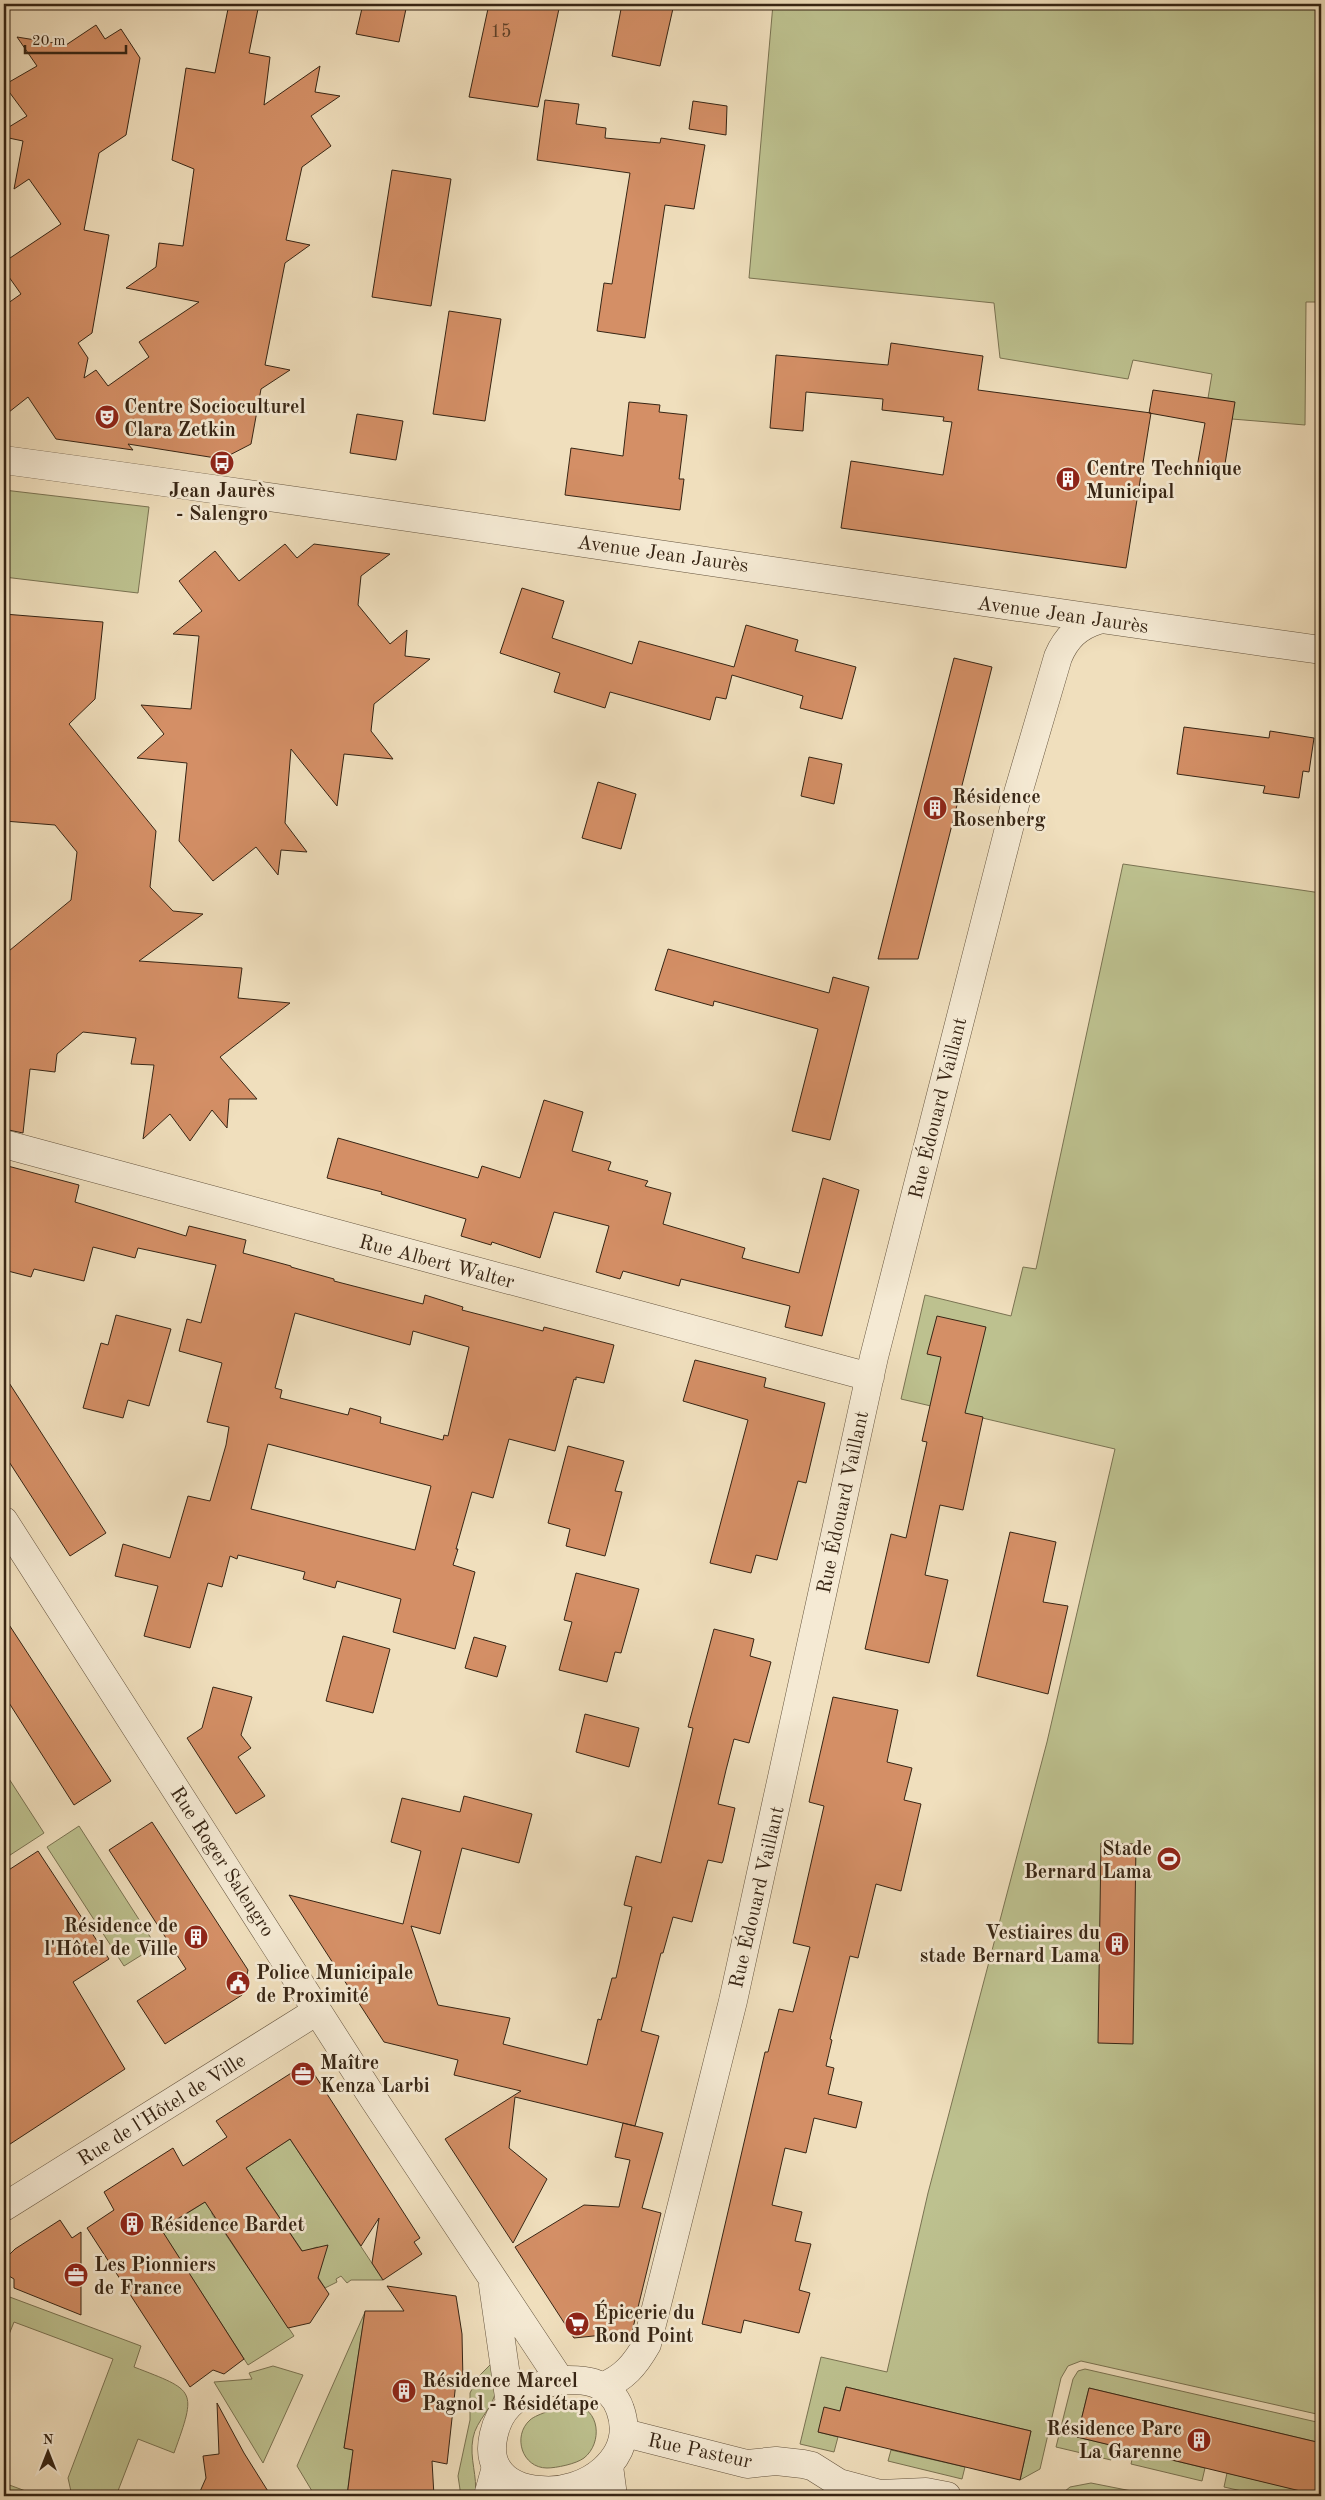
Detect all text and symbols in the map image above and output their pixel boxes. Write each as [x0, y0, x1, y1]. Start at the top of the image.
scale bar [25, 22, 126, 54]
house number: 15 [491, 23, 511, 41]
text: 20 m [32, 34, 66, 49]
place label: Centre Socioculturel Clara Zetkin [124, 398, 306, 441]
theatre icon: Centre Socioculturel Clara Zetkin [94, 404, 120, 430]
bus stop icon: Jean Jaurès - Salengro [209, 450, 235, 476]
place label: Centre Technique Municipal [1086, 460, 1242, 503]
building icon: Centre Technique Municipal [1055, 466, 1081, 492]
place label: Jean Jaurès - Salengro [169, 482, 275, 525]
street label: Avenue Jean Jaurès [576, 533, 750, 577]
street label: Avenue Jean Jaurès [976, 594, 1150, 638]
place label: Résidence Rosenberg [952, 788, 1046, 831]
building icon: Résidence Rosenberg [922, 795, 948, 821]
street label: Rue Édouard Vaillant [904, 1015, 971, 1201]
street label: Rue Albert Walter [357, 1233, 516, 1293]
street label: Rue Édouard Vaillant [812, 1409, 873, 1596]
street label: Rue Roger Salengro [165, 1783, 277, 1941]
street label: Rue Édouard Vaillant [724, 1804, 789, 1990]
place label: Stade Bernard Lama [1024, 1840, 1152, 1883]
sports icon: Stade Bernard Lama [1156, 1846, 1182, 1872]
place label: Résidence de l'Hôtel de Ville [44, 1917, 178, 1960]
building icon: Résidence de l'Hôtel de Ville [183, 1924, 209, 1950]
place label: Vestiaires du stade Bernard Lama [920, 1924, 1100, 1967]
building icon: Vestiaires du stade Bernard Lama [1104, 1931, 1130, 1957]
place label: Police Municipale de Proximité [256, 1964, 413, 2007]
public building icon: Police Municipale de Proximité [225, 1970, 251, 1996]
street label: Rue de l'Hôtel de Ville [75, 2051, 249, 2170]
place label: Maître Kenza Larbi [320, 2054, 430, 2097]
office icon: Maître Kenza Larbi [290, 2061, 316, 2087]
building icon: Résidence Bardet [119, 2211, 145, 2237]
place label: Résidence Bardet [150, 2216, 305, 2236]
place label: Les Pionniers de France [94, 2256, 216, 2299]
office icon: Les Pionniers de France [63, 2262, 89, 2288]
place label: Épicerie du Rond Point [594, 2299, 695, 2347]
supermarket icon: Épicerie du Rond Point [564, 2311, 590, 2337]
place label: Résidence Marcel Pagnol - Résidétape [422, 2372, 599, 2415]
building icon: Résidence Marcel Pagnol - Résidétape [391, 2378, 417, 2404]
place label: Résidence Parc La Garenne [1046, 2420, 1182, 2463]
building icon: Résidence Parc La Garenne [1186, 2427, 1212, 2453]
north arrow [22, 2428, 72, 2478]
street label: Rue Pasteur [646, 2431, 754, 2473]
text: N [43, 2433, 54, 2447]

